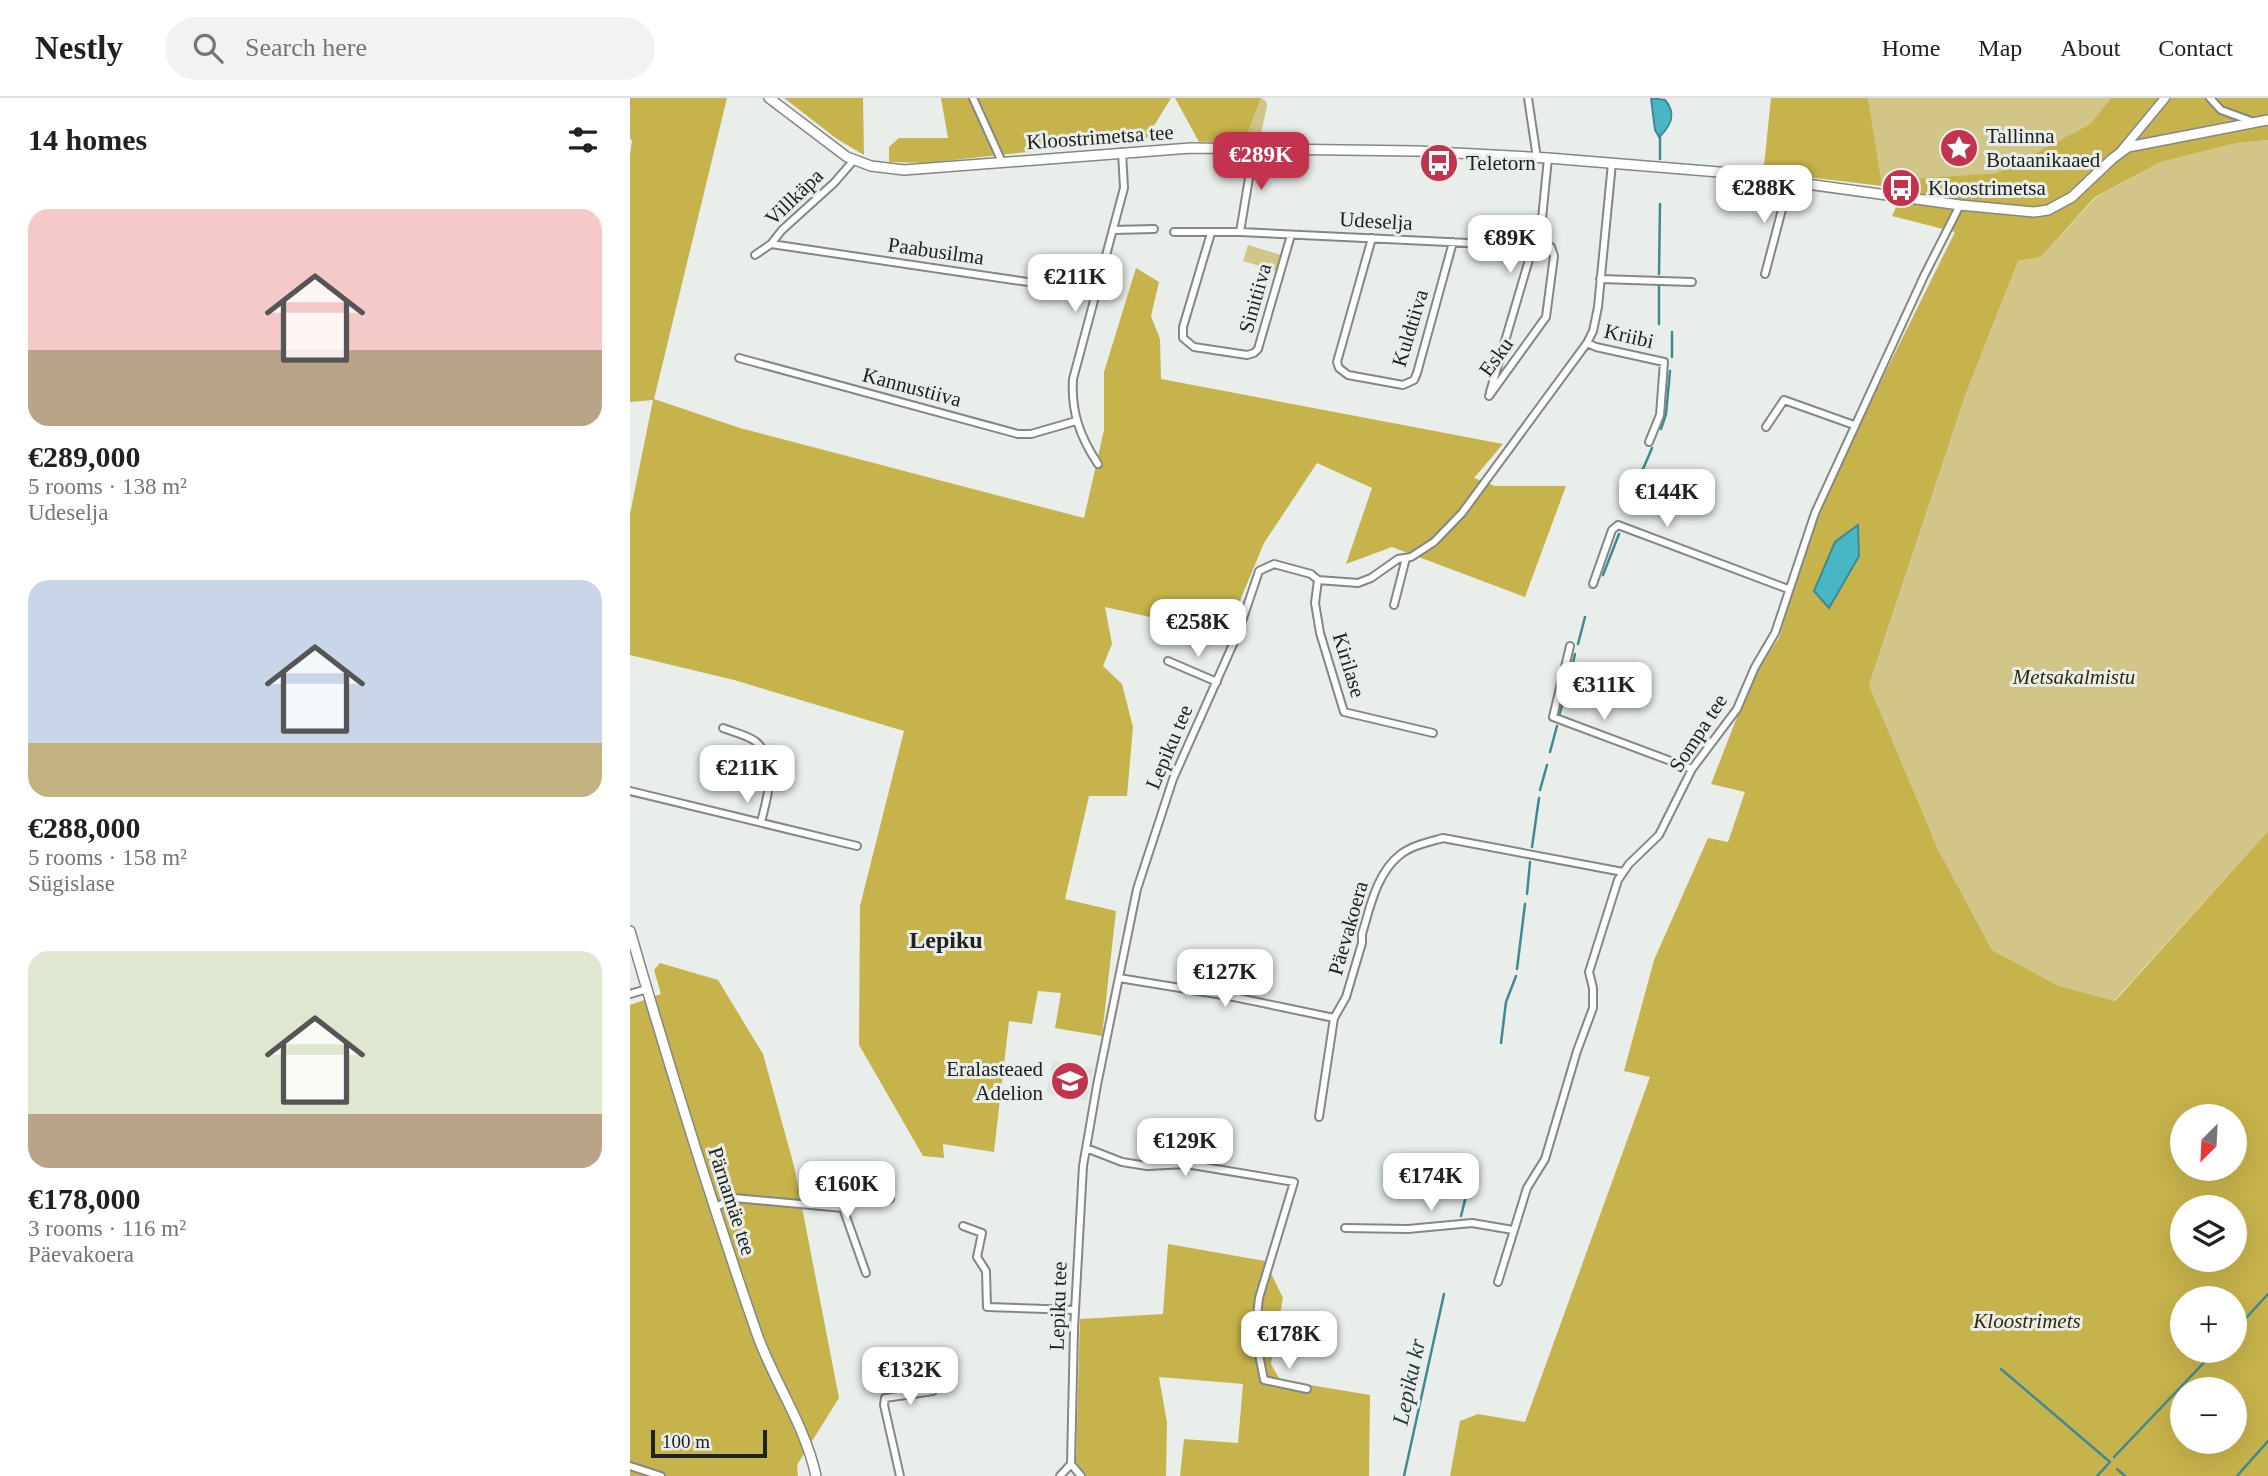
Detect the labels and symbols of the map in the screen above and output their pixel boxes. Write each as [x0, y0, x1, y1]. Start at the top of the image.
street label: Kloostrimetsa tee [1026, 120, 1174, 154]
place label: Tallinna Botaanikaaed [1986, 124, 2101, 172]
place icon: Tallinna Botaanikaaed [1938, 127, 1980, 169]
pin: €289K [1212, 132, 1310, 192]
bus stop icon: Teletorn [1418, 142, 1460, 184]
place label: Teletorn [1466, 151, 1536, 175]
street label: Villkäpa [760, 163, 828, 230]
pin: €288K [1715, 166, 1813, 225]
bus stop icon: Kloostrimetsa [1880, 167, 1922, 209]
place label: Kloostrimetsa [1928, 176, 2046, 200]
street label: Udeselja [1339, 207, 1414, 235]
pin: €89K [1469, 216, 1551, 275]
street label: Paabusilma [886, 232, 986, 270]
pin: €211K [1026, 254, 1124, 314]
street label: Sinitiiva [1234, 260, 1277, 336]
street label: Kuldtiiva [1387, 286, 1433, 369]
street label: Kriibi [1602, 319, 1656, 353]
street label: Esku [1474, 333, 1518, 381]
street label: Kannustiiva [860, 362, 965, 412]
pin: €144K [1618, 470, 1716, 529]
pin: €258K [1149, 600, 1247, 659]
street label: Kirilase [1328, 630, 1370, 700]
pin: €311K [1555, 662, 1653, 722]
park label: Metsakalmistu [2012, 665, 2135, 689]
street label: Sompa tee [1664, 690, 1732, 776]
street label: Lepiku tee [1141, 701, 1197, 793]
pin: €211K [698, 746, 796, 805]
street label: Päevakoera [1323, 878, 1373, 978]
district label: Lepiku [909, 927, 983, 953]
pin: €127K [1176, 950, 1274, 1009]
place label: Eralasteaed Adelion [946, 1057, 1043, 1105]
school or university icon: Eralasteaed Adelion [1049, 1060, 1091, 1102]
north arrow [2170, 1104, 2247, 1181]
pin: €129K [1136, 1118, 1234, 1178]
street label: Pärnamäe tee [703, 1144, 761, 1258]
pin: €174K [1382, 1154, 1480, 1213]
pin: €160K [798, 1162, 896, 1221]
street label: Lepiku tee [1044, 1261, 1072, 1351]
park label: Kloostrimets [1972, 1309, 2081, 1333]
pin: €178K [1240, 1312, 1338, 1371]
water label: Lepiku kr [1387, 1336, 1431, 1428]
pin: €132K [861, 1348, 959, 1407]
scale bar [651, 1427, 766, 1459]

